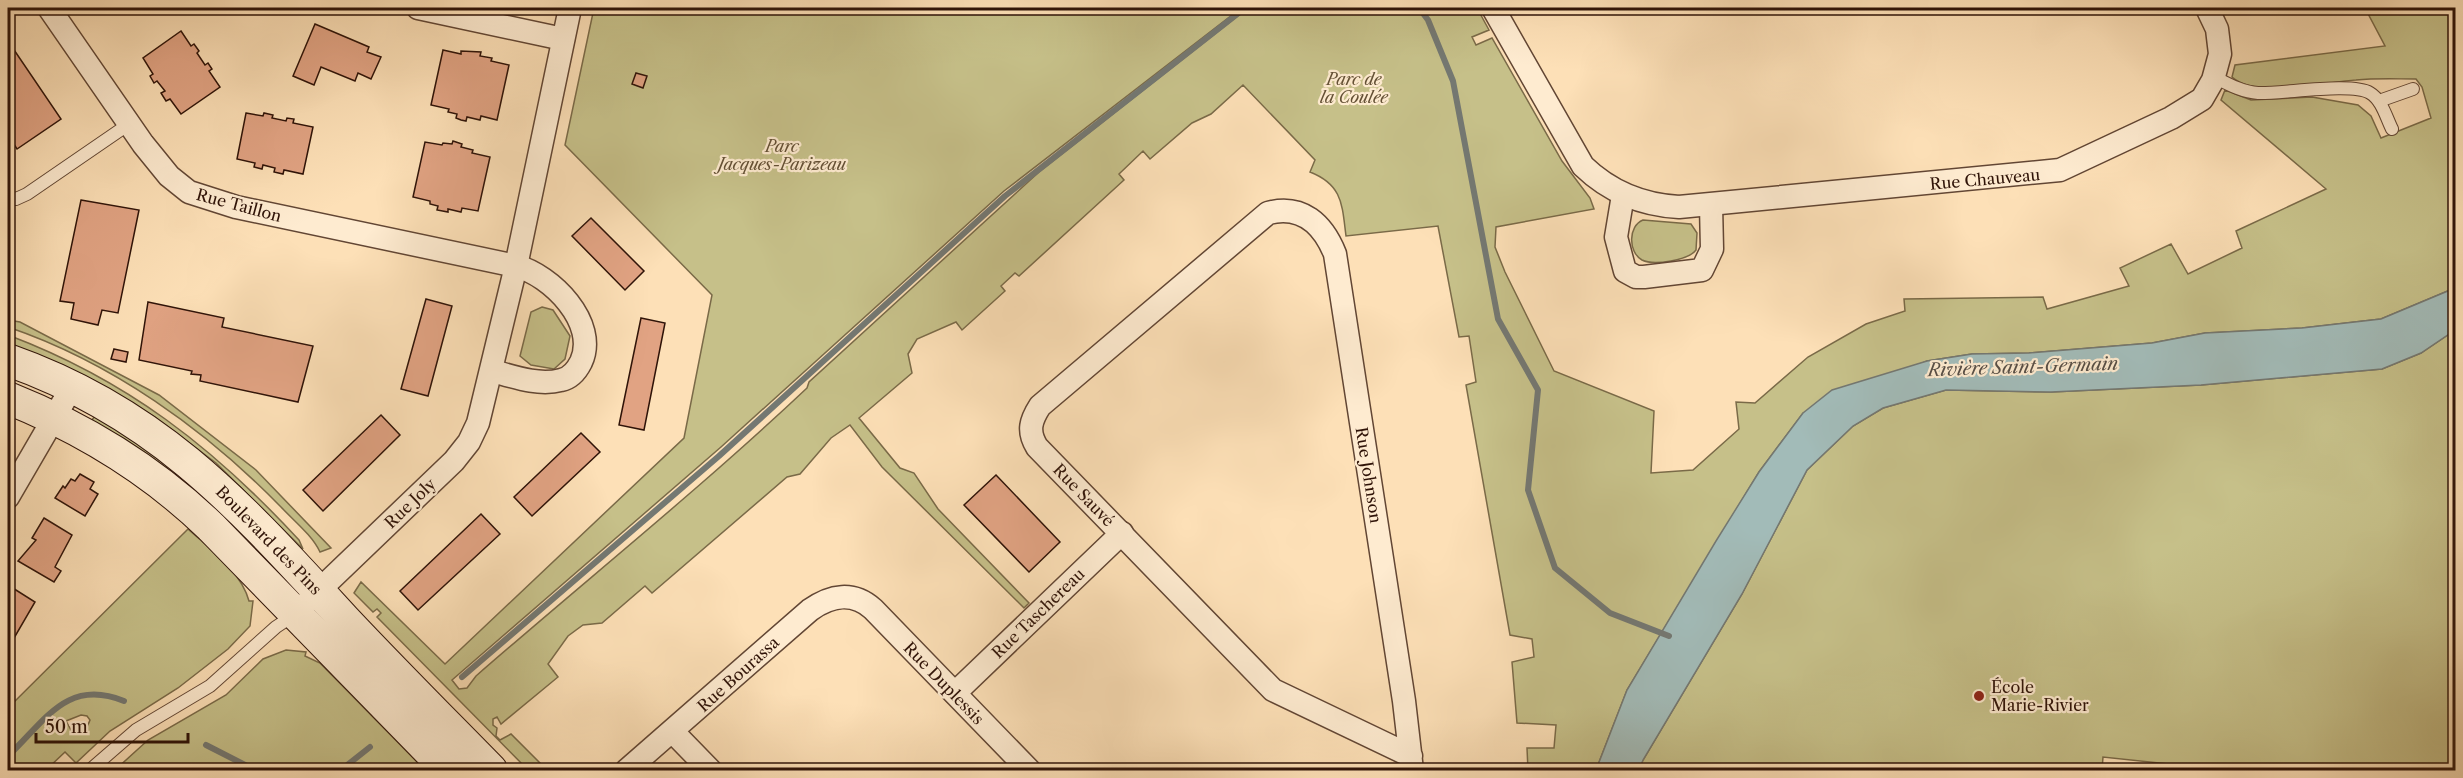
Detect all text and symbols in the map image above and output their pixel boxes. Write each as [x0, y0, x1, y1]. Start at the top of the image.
park label: Parc de la Coulée [1320, 69, 1389, 107]
park label: Parc Jacques-Parizeau [713, 136, 847, 174]
street label: Rue Chauveau [1929, 164, 2041, 194]
street label: Rue Taillon [194, 184, 284, 226]
water label: Rivière Saint-Germain [1925, 353, 2119, 381]
street label: Rue Johnson [1352, 426, 1386, 524]
street label: Rue Sauvé [1049, 459, 1119, 531]
street label: Rue Joly [380, 473, 441, 532]
street label: Boulevard des Pins [212, 481, 326, 599]
street label: Rue Taschereau [987, 564, 1089, 662]
street label: Rue Bourassa [693, 632, 783, 716]
street label: Rue Duplessis [900, 638, 988, 728]
place label: École Marie-Rivier [1991, 677, 2089, 715]
marker: École Marie-Rivier [1972, 689, 1986, 703]
scale bar [36, 706, 188, 744]
text: 50 m [45, 716, 88, 738]

